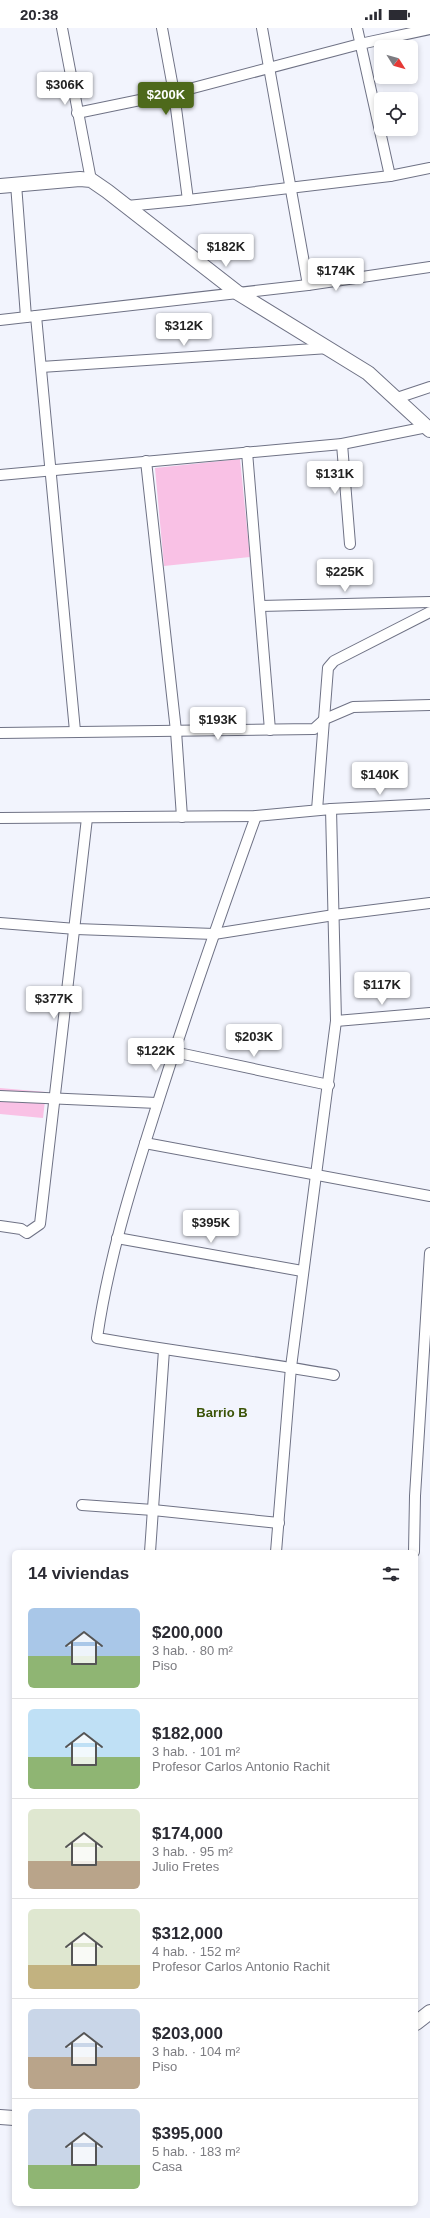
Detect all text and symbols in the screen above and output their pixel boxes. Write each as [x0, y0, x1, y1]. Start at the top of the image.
text: 20:38 [20, 6, 58, 23]
north arrow [374, 40, 418, 84]
map controls [374, 40, 418, 136]
pin: $306K [37, 72, 93, 106]
text: $306K [46, 77, 84, 92]
pin: $200K [138, 82, 194, 116]
text: $200K [147, 87, 185, 102]
button: locate [374, 92, 418, 136]
pin: $182K [198, 234, 254, 268]
text: $182K [207, 239, 245, 254]
pin: $174K [308, 258, 364, 292]
text: $174K [317, 263, 355, 278]
pin: $312K [156, 313, 212, 347]
text: $312K [165, 318, 203, 333]
pin: $131K [307, 461, 363, 495]
text: $131K [316, 466, 354, 481]
pin: $225K [317, 559, 373, 593]
text: $225K [326, 564, 364, 579]
pin: $193K [190, 707, 246, 741]
text: $193K [199, 712, 237, 727]
pin: $140K [352, 762, 408, 796]
text: $140K [361, 767, 399, 782]
pin: $117K [354, 972, 410, 1006]
text: $117K [363, 977, 401, 992]
pin: $377K [26, 986, 82, 1020]
text: $377K [35, 991, 73, 1006]
pin: $203K [226, 1024, 282, 1058]
text: $203K [235, 1029, 273, 1044]
pin: $122K [128, 1038, 184, 1072]
text: $122K [137, 1043, 175, 1058]
pin: $395K [183, 1210, 239, 1244]
text: $395K [192, 1215, 230, 1230]
district label: Barrio B [196, 1405, 248, 1420]
icon: filters [380, 1563, 402, 1585]
text: 14 viviendas [28, 1564, 129, 1583]
text: $200,000 [152, 1623, 223, 1642]
icon: home [60, 1624, 108, 1672]
text: 3 hab. · 80 m² [152, 1643, 233, 1658]
text: Piso [152, 1658, 177, 1673]
text: $182,000 [152, 1724, 223, 1743]
icon: home [60, 1725, 108, 1773]
text: 3 hab. · 101 m² [152, 1744, 240, 1759]
text: Profesor Carlos Antonio Rachit [152, 1759, 330, 1774]
text: $174,000 [152, 1824, 223, 1843]
icon: home [60, 1825, 108, 1873]
text: 3 hab. · 95 m² [152, 1844, 233, 1859]
text: Julio Fretes [152, 1859, 219, 1874]
text: $312,000 [152, 1924, 223, 1943]
icon: home [60, 1925, 108, 1973]
text: 4 hab. · 152 m² [152, 1944, 240, 1959]
text: Profesor Carlos Antonio Rachit [152, 1959, 330, 1974]
text: $203,000 [152, 2024, 223, 2043]
icon: home [60, 2025, 108, 2073]
text: 3 hab. · 104 m² [152, 2044, 240, 2059]
text: Piso [152, 2059, 177, 2074]
text: $395,000 [152, 2124, 223, 2143]
icon: home [60, 2125, 108, 2173]
text: 5 hab. · 183 m² [152, 2144, 240, 2159]
text: Casa [152, 2159, 182, 2174]

